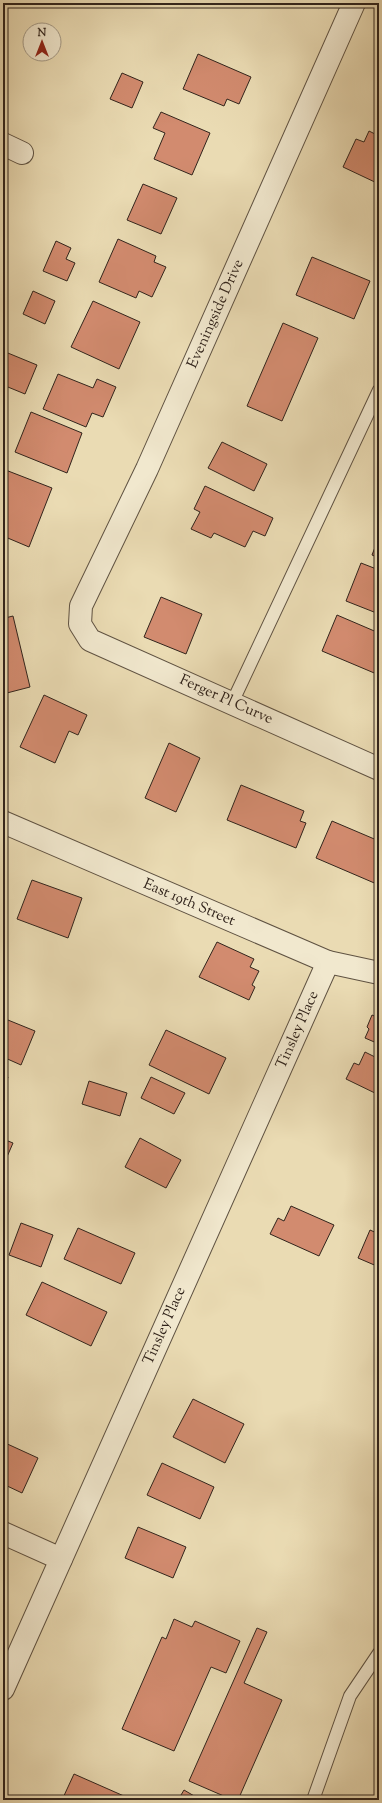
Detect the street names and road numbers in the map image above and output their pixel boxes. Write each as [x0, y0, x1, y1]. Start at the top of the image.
street label: Eveningside Drive [183, 256, 249, 372]
street label: Ferger Pl Curve [176, 670, 276, 730]
street label: East 19th Street [140, 874, 238, 932]
street label: Tinsley Place [271, 988, 325, 1072]
street label: Tinsley Place [138, 1284, 192, 1368]

